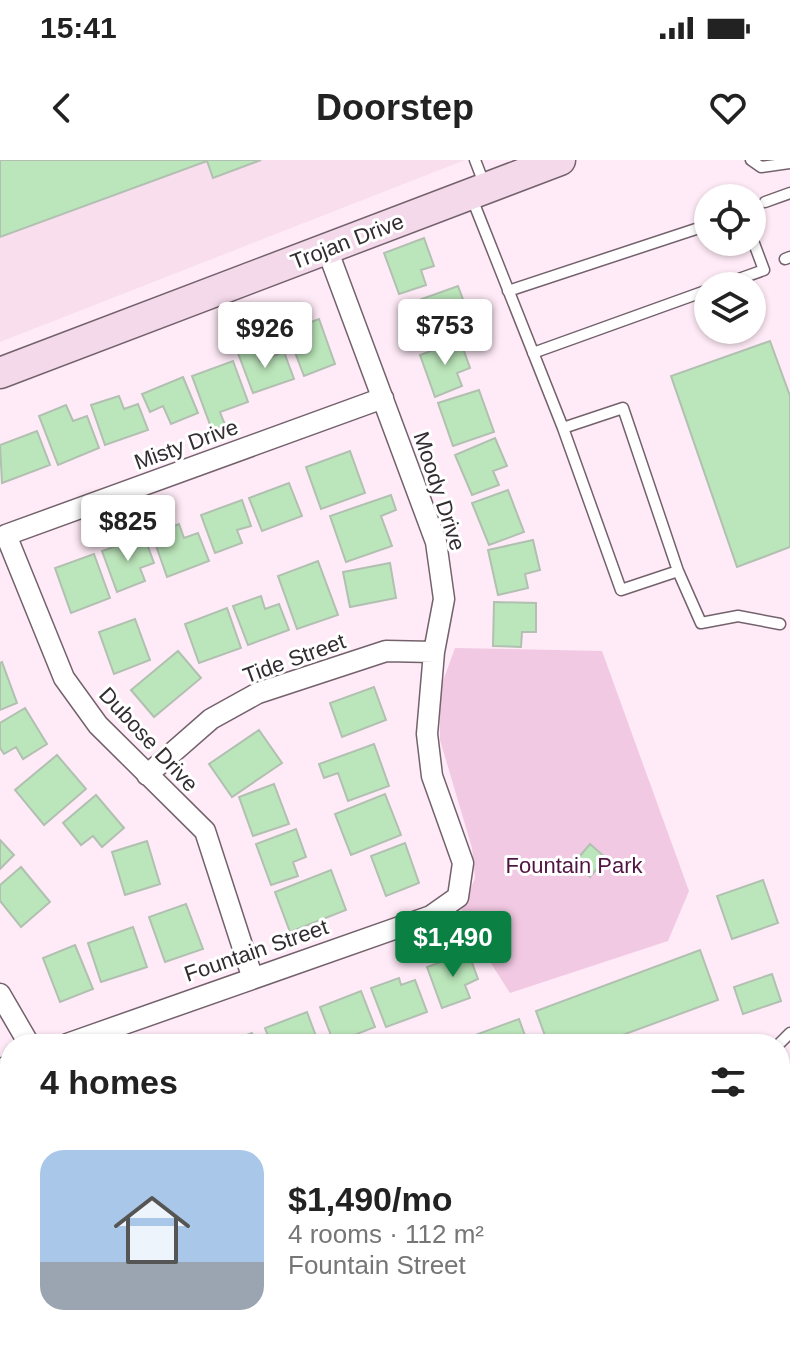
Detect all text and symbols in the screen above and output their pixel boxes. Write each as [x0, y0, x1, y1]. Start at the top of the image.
text: 15:41 [40, 11, 117, 44]
icon: back [40, 86, 84, 130]
icon: heart [706, 86, 750, 130]
text: Doorstep [316, 87, 474, 128]
map controls [694, 184, 766, 344]
button: locate [694, 184, 766, 256]
street label: Trojan Drive [287, 208, 407, 274]
button: layers [694, 272, 766, 344]
pin: $753 [398, 299, 492, 367]
pin: $926 [218, 302, 312, 370]
text: $753 [416, 310, 474, 340]
text: $926 [236, 313, 294, 343]
street label: Misty Drive [131, 414, 242, 475]
street label: Moody Drive [409, 429, 470, 554]
pin: $825 [81, 495, 175, 563]
text: $825 [99, 506, 157, 536]
street label: Tide Street [240, 628, 349, 688]
street label: Dubose Drive [94, 682, 203, 797]
park label: Fountain Park [506, 853, 643, 878]
pin: $1,490 [388, 911, 518, 979]
street label: Fountain Street [181, 914, 331, 987]
text: $1,490 [413, 922, 493, 952]
icon: filters [706, 1060, 750, 1104]
text: 4 homes [40, 1063, 178, 1101]
text: $1,490/mo [288, 1180, 452, 1218]
icon: home [104, 1182, 200, 1278]
text: 4 rooms · 112 m² [288, 1219, 484, 1249]
text: Fountain Street [288, 1250, 466, 1280]

